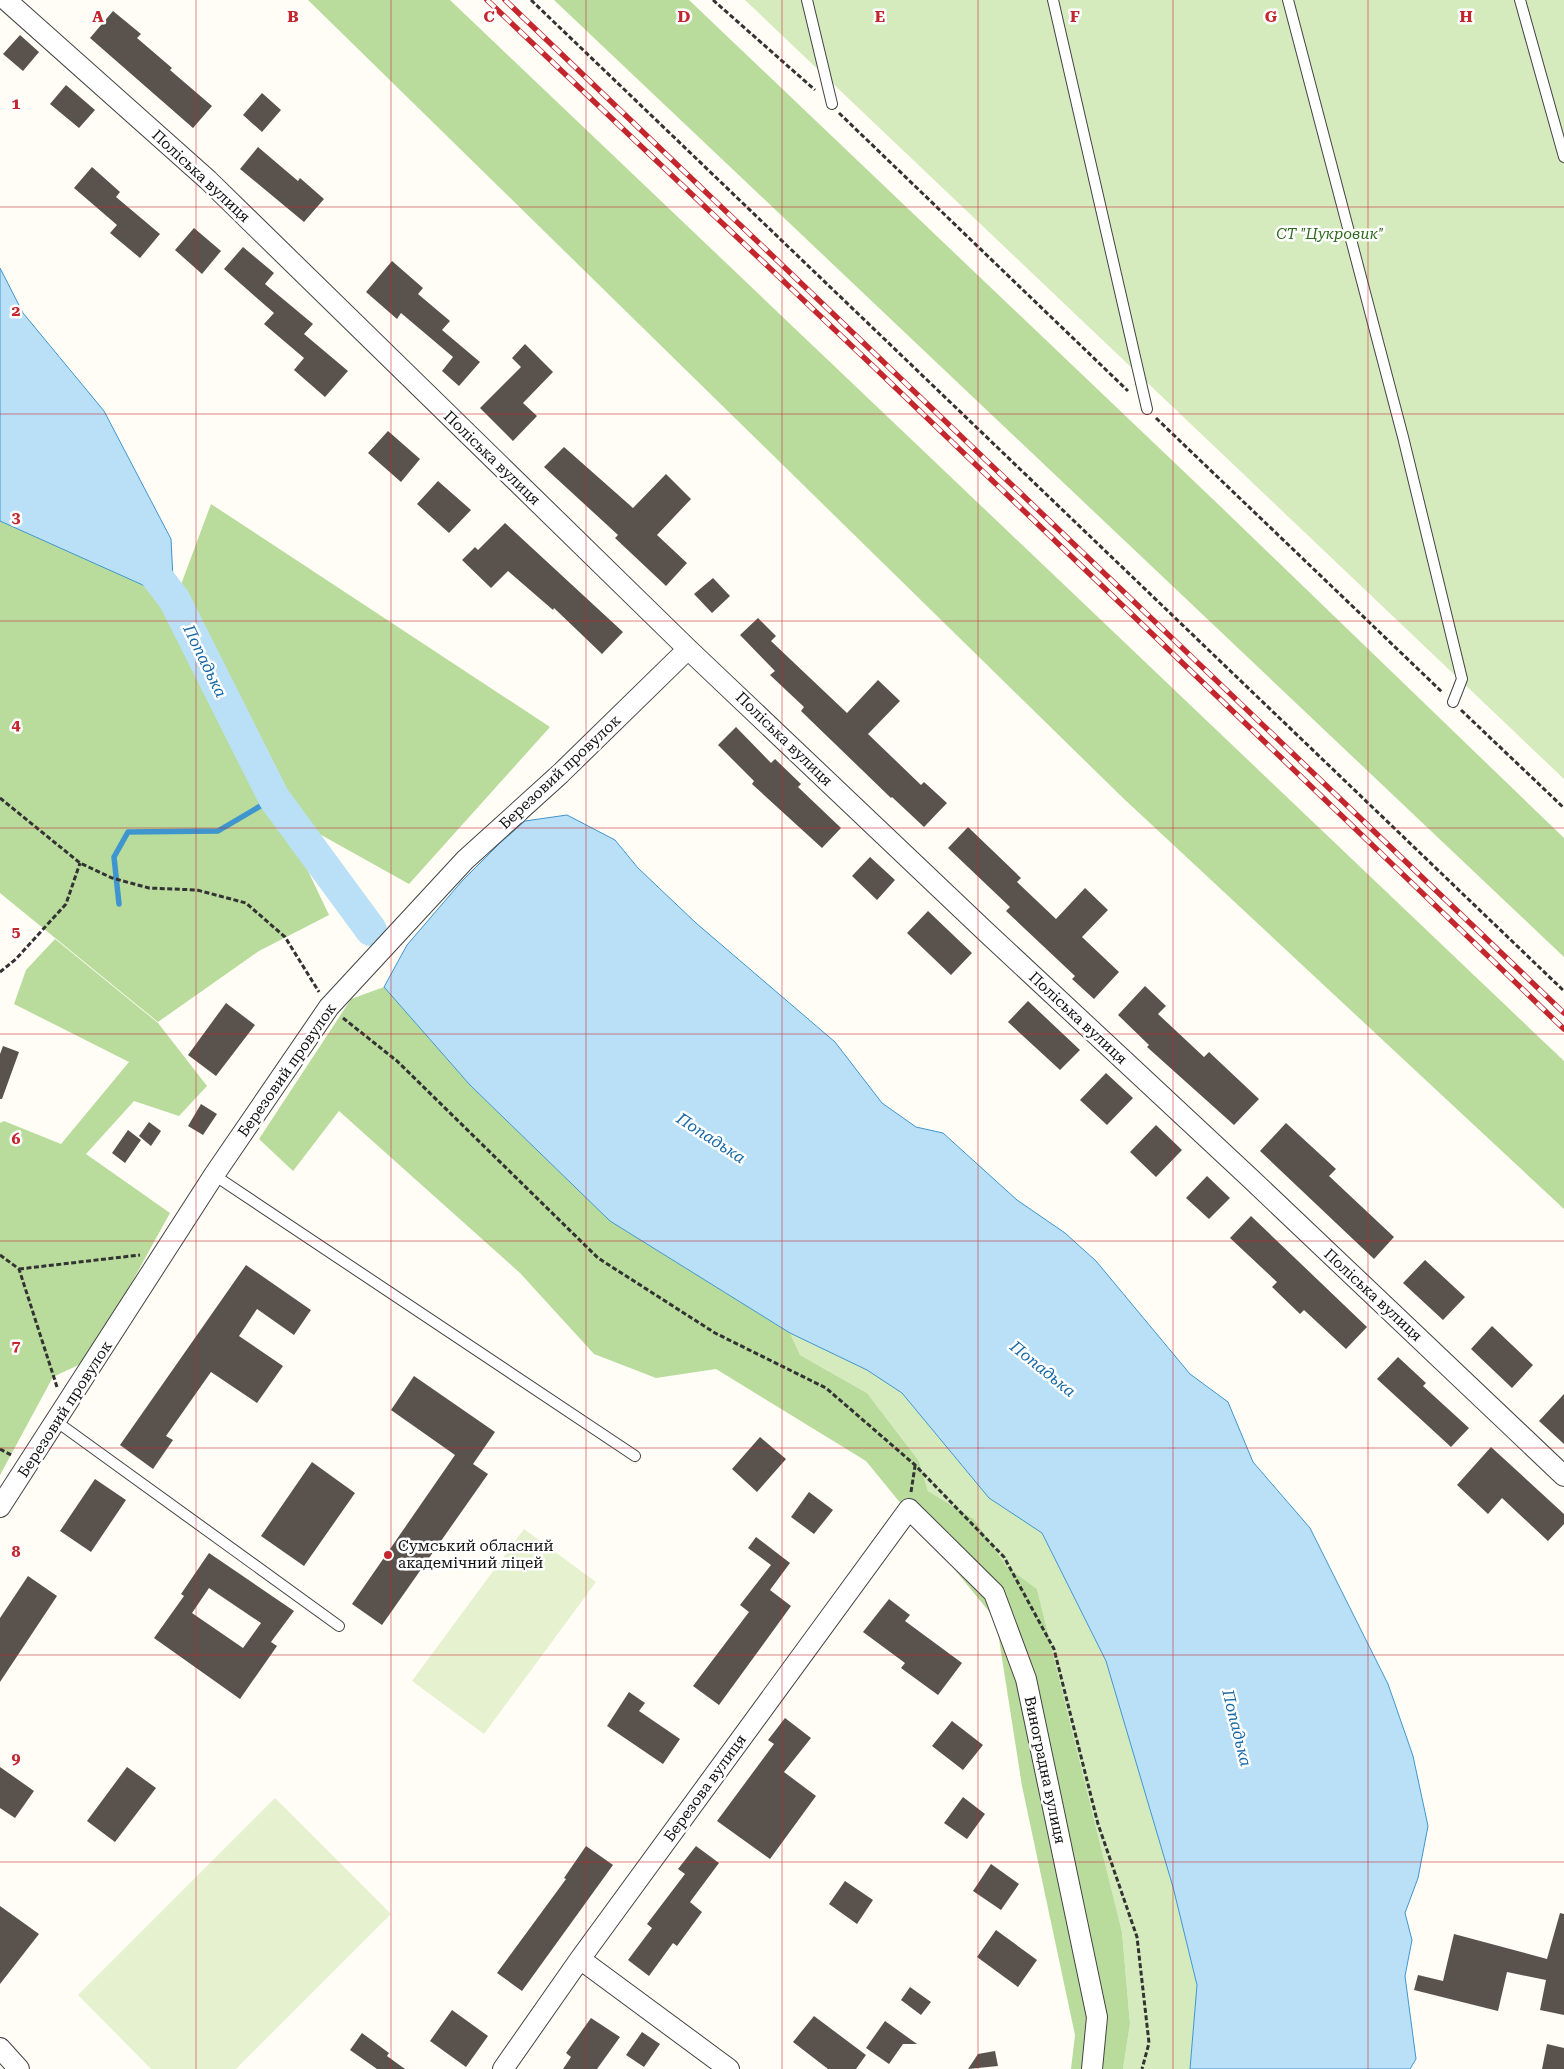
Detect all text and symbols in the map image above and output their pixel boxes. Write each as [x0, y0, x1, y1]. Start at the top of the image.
text: A [92, 7, 104, 26]
text: B [287, 7, 299, 26]
text: C [483, 7, 495, 26]
text: D [678, 7, 691, 26]
text: E [875, 7, 885, 26]
text: F [1070, 7, 1080, 26]
text: G [1265, 7, 1278, 26]
text: H [1459, 7, 1473, 26]
text: 1 [12, 94, 21, 113]
street label: Поліська вулиця [148, 126, 254, 226]
park label: СТ "Цукровик" [1276, 225, 1384, 243]
text: 2 [12, 301, 21, 320]
street label: Поліська вулиця [440, 407, 544, 509]
text: 3 [12, 508, 21, 527]
water label: Попадька [179, 621, 231, 701]
street label: Поліська вулиця [732, 688, 836, 790]
street label: Березовий провулок [496, 711, 625, 833]
text: 4 [12, 715, 21, 734]
text: 5 [12, 922, 21, 941]
street label: Поліська вулиця [1025, 968, 1131, 1068]
street label: Березовий провулок [234, 999, 340, 1140]
water label: Попадька [672, 1108, 749, 1167]
text: 6 [12, 1129, 21, 1148]
street label: Поліська вулиця [1320, 1245, 1426, 1345]
text: 7 [12, 1336, 21, 1355]
water label: Попадька [1006, 1336, 1080, 1401]
street label: Березовий провулок [14, 1337, 116, 1481]
place label: Сумський обласний академічний ліцей [398, 1537, 554, 1572]
text: 8 [12, 1542, 21, 1561]
marker: Сумський обласний академічний ліцей [382, 1549, 394, 1561]
water label: Попадька [1218, 1687, 1256, 1769]
street label: Виноградна вулиця [1021, 1695, 1069, 1845]
street label: Березова вулиця [660, 1731, 750, 1845]
text: 9 [12, 1749, 21, 1768]

